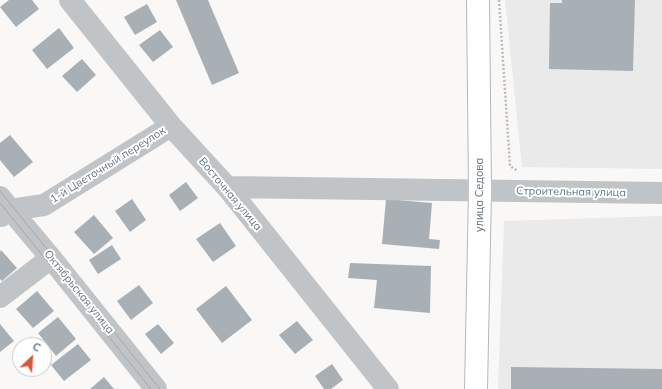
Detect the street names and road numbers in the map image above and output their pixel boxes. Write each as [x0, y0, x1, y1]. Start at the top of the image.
street label: 1-й Цветочный переулок [48, 124, 168, 206]
street label: Восточная улица [196, 155, 264, 233]
street label: улица Седова [473, 158, 487, 232]
street label: Строительная улица [516, 184, 626, 200]
street label: Октябрьская улица [41, 248, 117, 336]

